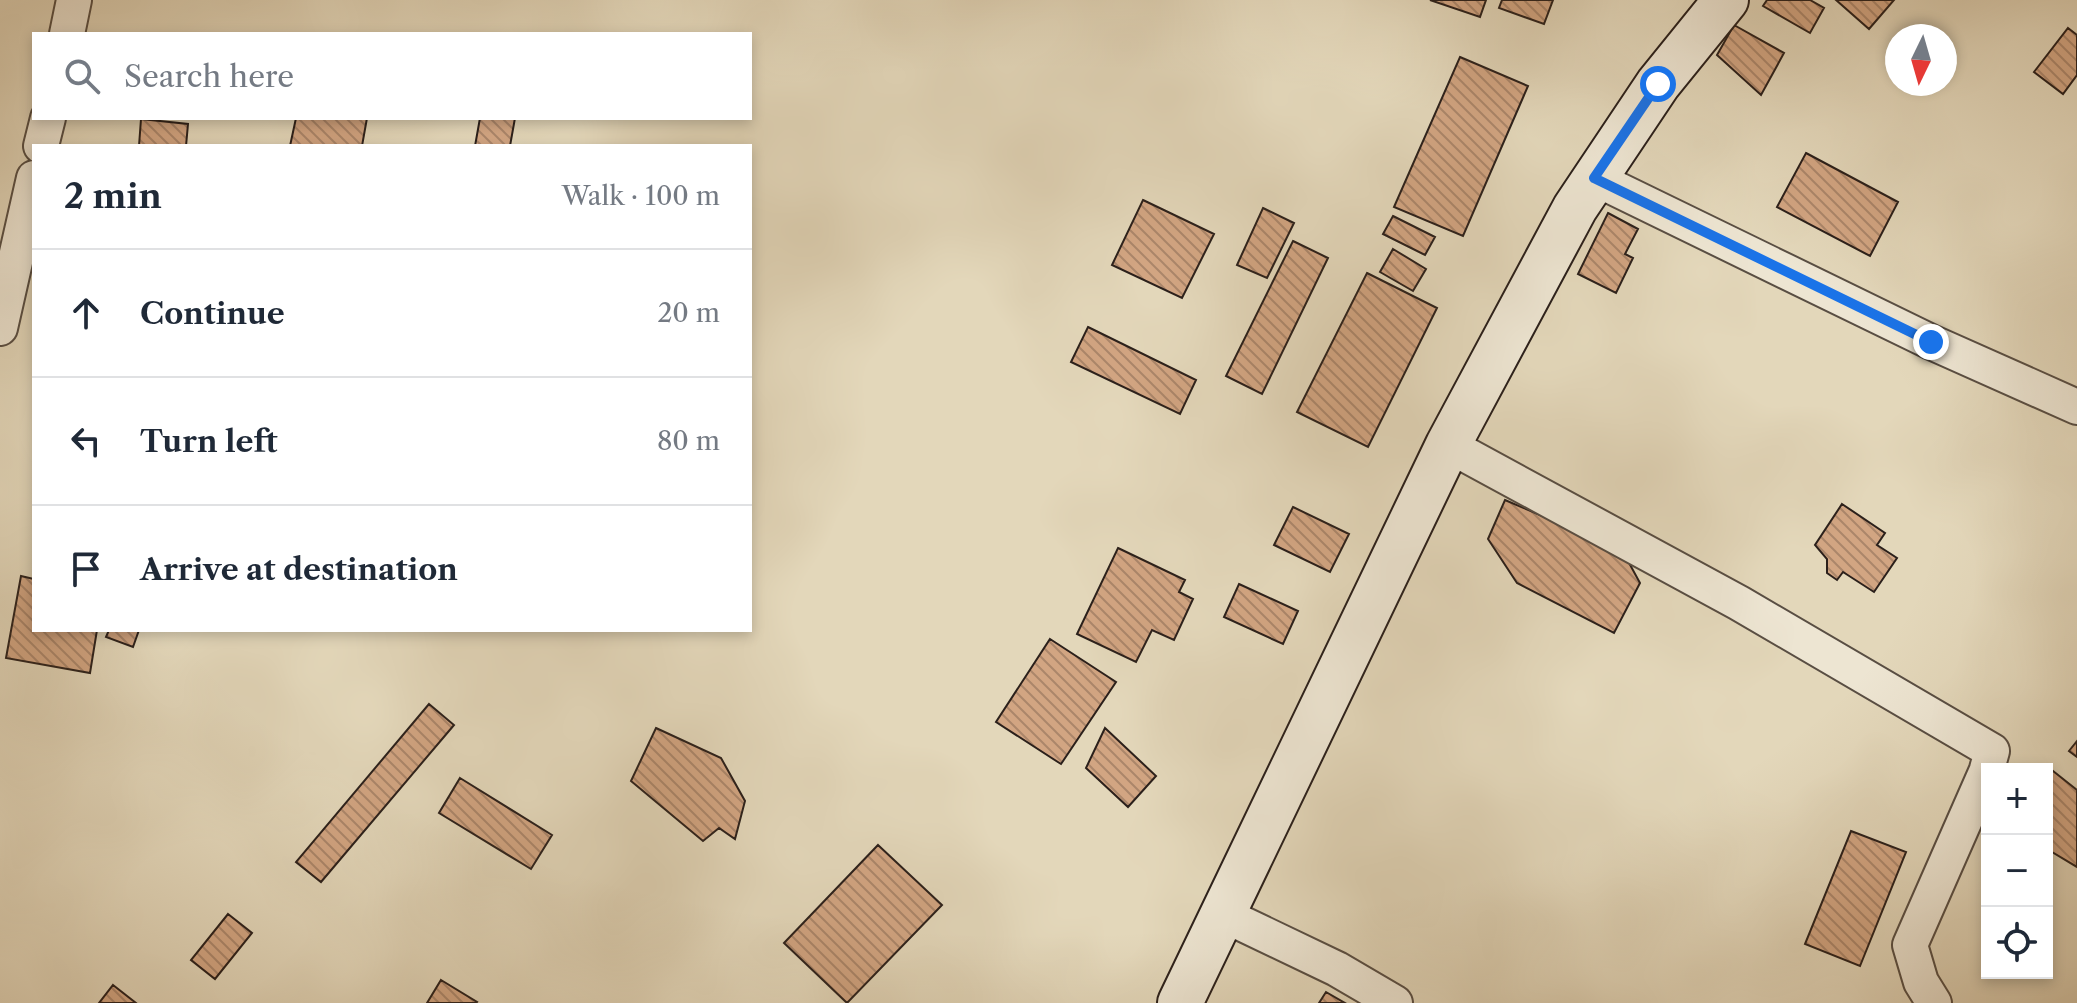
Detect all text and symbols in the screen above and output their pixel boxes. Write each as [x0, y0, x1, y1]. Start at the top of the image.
north arrow [1885, 24, 1957, 96]
search box [32, 32, 752, 120]
icon: search [60, 54, 104, 98]
text: Search here [124, 58, 294, 95]
route start [1640, 66, 1676, 102]
text: 2 min [64, 175, 162, 217]
text: Walk · 100 m [562, 180, 720, 212]
icon: ahead [64, 291, 108, 335]
text: Continue [140, 295, 285, 332]
text: 20 m [657, 297, 720, 329]
route end [1913, 324, 1949, 360]
icon: left [64, 419, 108, 463]
text: Turn left [140, 423, 277, 460]
text: 80 m [657, 425, 720, 457]
icon: arrive [64, 547, 108, 591]
text: Arrive at destination [140, 551, 458, 588]
map controls [1981, 763, 2053, 979]
button: + [1981, 763, 2053, 835]
button: − [1981, 835, 2053, 907]
button: locate [1981, 907, 2053, 979]

